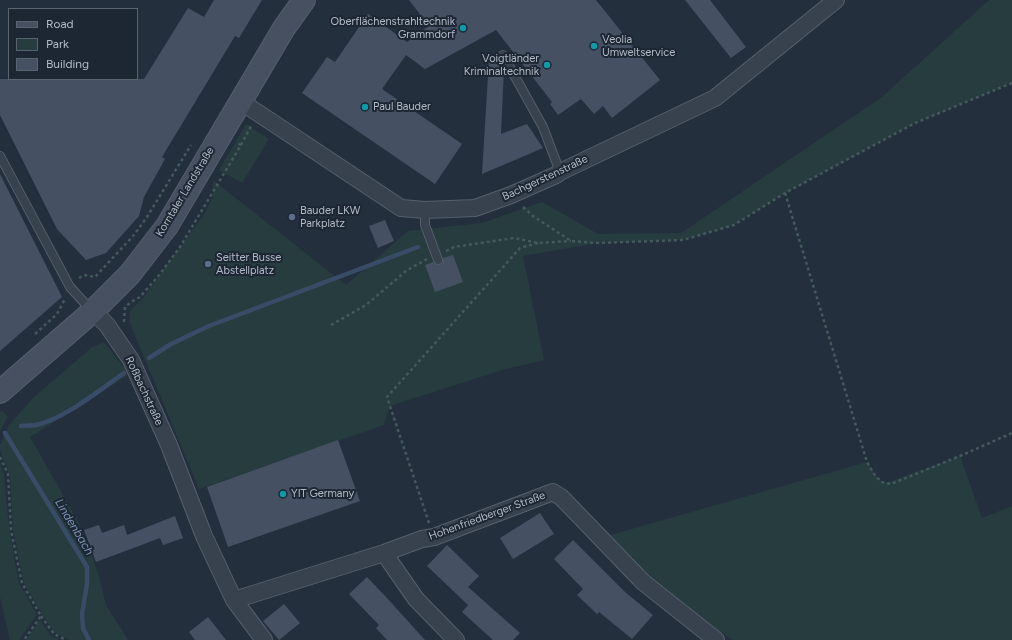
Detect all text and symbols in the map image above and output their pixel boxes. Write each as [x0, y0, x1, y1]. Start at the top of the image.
legend [8, 8, 138, 80]
place label: Oberflächenstrahltechnik Grammdorf [331, 15, 455, 41]
text: Road [46, 17, 74, 31]
marker: Oberflächenstrahltechnik Grammdorf [458, 23, 468, 33]
place label: Veolia Umweltservice [602, 33, 675, 59]
text: Park [46, 37, 69, 51]
marker: Veolia Umweltservice [589, 41, 599, 51]
place label: Voigtländer Kriminaltechnik [464, 52, 539, 78]
text: Building [46, 57, 89, 71]
marker: Voigtländer Kriminaltechnik [542, 60, 552, 70]
place label: Paul Bauder [373, 100, 431, 114]
marker: Paul Bauder [360, 102, 370, 112]
street label: Korntaler Landstraße [153, 145, 217, 239]
street label: Bachgerstenstraße [500, 152, 590, 204]
place label: Bauder LKW Parkplatz [300, 204, 360, 230]
marker: Bauder LKW Parkplatz [287, 212, 297, 222]
place label: Seitter Busse Abstellplatz [216, 251, 281, 277]
marker: Seitter Busse Abstellplatz [203, 259, 213, 269]
street label: Roßbachstraße [122, 354, 166, 428]
place label: YIT Germany [291, 487, 354, 501]
marker: YIT Germany [278, 489, 288, 499]
street label: Hohenfriedberger Straße [427, 489, 547, 543]
water label: Lindenbach [52, 496, 96, 558]

